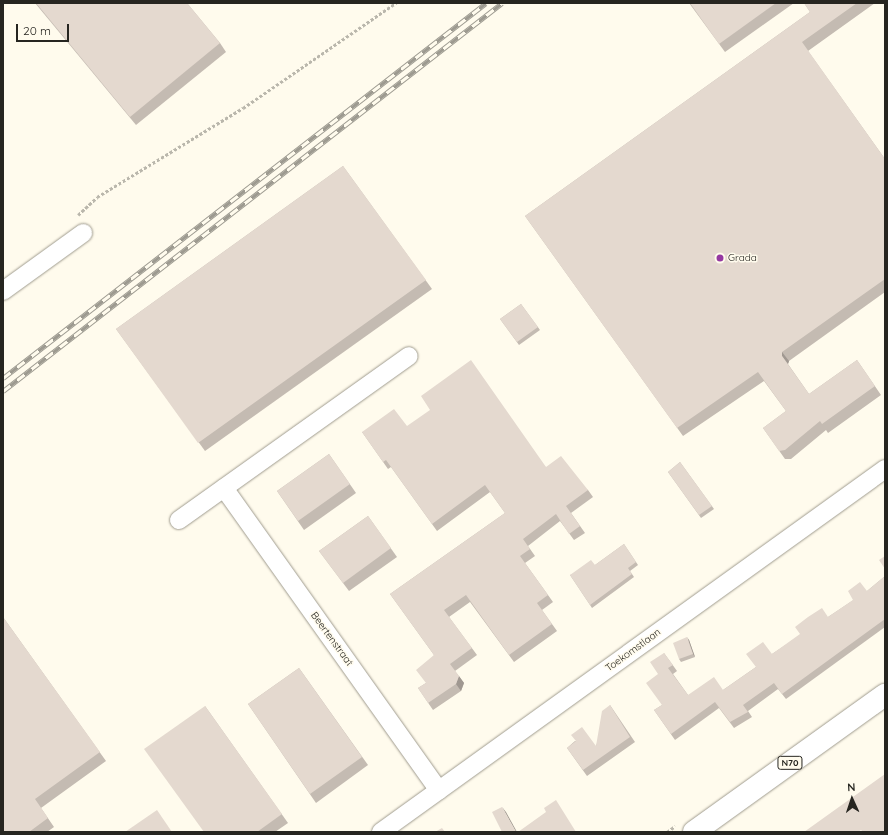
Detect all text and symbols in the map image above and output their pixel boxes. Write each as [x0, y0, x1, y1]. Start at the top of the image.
scale bar [18, 16, 71, 42]
text: 20 m [23, 23, 51, 38]
place label: Grada [728, 252, 757, 264]
marker: Grada [715, 253, 725, 263]
street label: Beertenstraat [308, 610, 356, 668]
street label: Toekomstlaan [603, 626, 663, 674]
road number: N70 [777, 756, 803, 770]
north arrow [832, 779, 872, 819]
text: N [847, 780, 856, 794]

